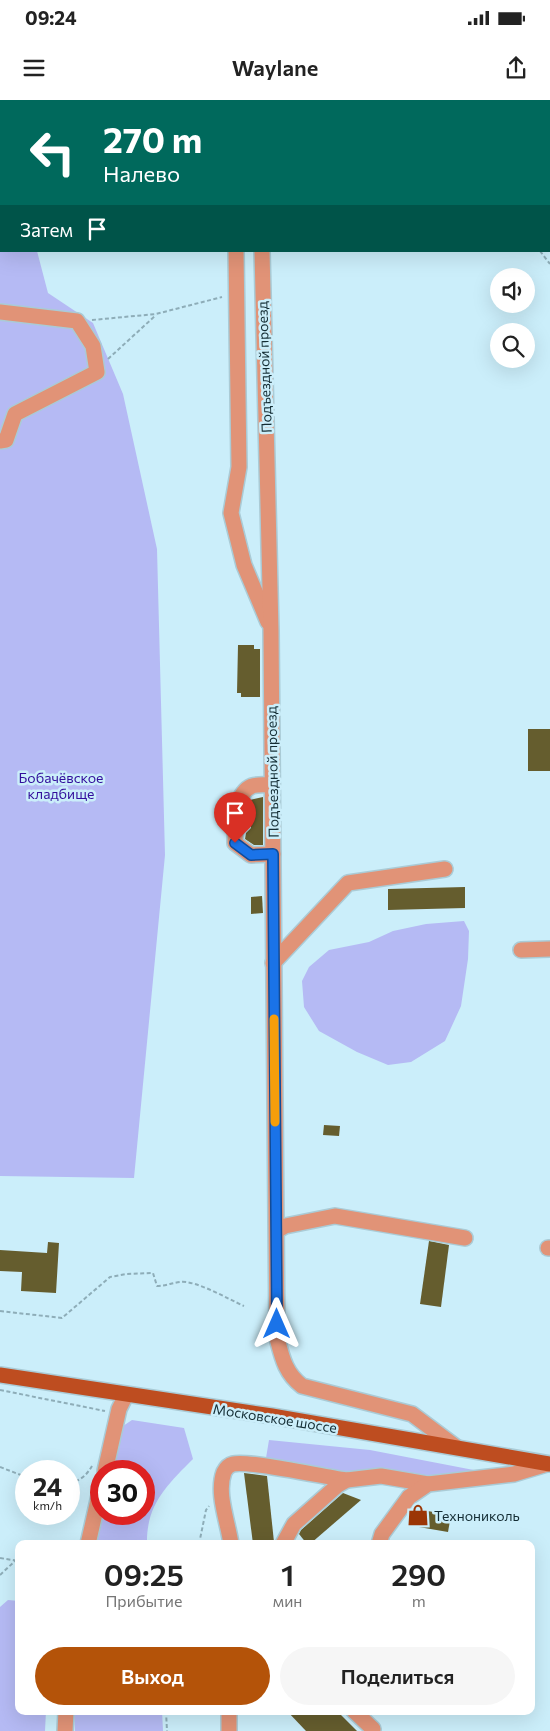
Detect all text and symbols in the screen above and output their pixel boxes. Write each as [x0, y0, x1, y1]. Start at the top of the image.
text: 09:24 [25, 6, 77, 29]
icon: menu [20, 54, 48, 82]
text: Waylane [232, 54, 318, 81]
icon: share [502, 54, 530, 82]
text: 270 m [103, 117, 202, 160]
icon: left [20, 120, 85, 185]
text: Налево [103, 160, 180, 187]
icon: arrive [83, 215, 111, 243]
text: Затем [20, 218, 73, 241]
map controls [490, 268, 535, 368]
button: sound [490, 268, 535, 313]
street label: Подъездной проезд [253, 301, 275, 433]
button: search [490, 323, 535, 368]
street label: Подъездной проезд [262, 706, 282, 838]
park label: Бобачёвское кладбище [19, 769, 103, 802]
pin [214, 792, 256, 843]
icon: arrive [221, 799, 249, 827]
position arrow [250, 1297, 302, 1349]
street label: Московское шоссе [212, 1400, 338, 1436]
speed limit sign: 30 [90, 1460, 155, 1525]
text: 24 [33, 1471, 62, 1501]
text: km/h [33, 1498, 62, 1512]
shop icon: Технониколь [405, 1502, 431, 1528]
place label: Технониколь [434, 1507, 520, 1524]
text: 09:25 [104, 1555, 184, 1592]
text: 1 [281, 1555, 294, 1592]
text: 290 [391, 1555, 446, 1592]
text: Прибытие [105, 1591, 182, 1610]
text: мин [273, 1591, 302, 1610]
text: m [412, 1591, 426, 1610]
button: Выход [35, 1647, 270, 1705]
button: Поделиться [280, 1647, 515, 1705]

